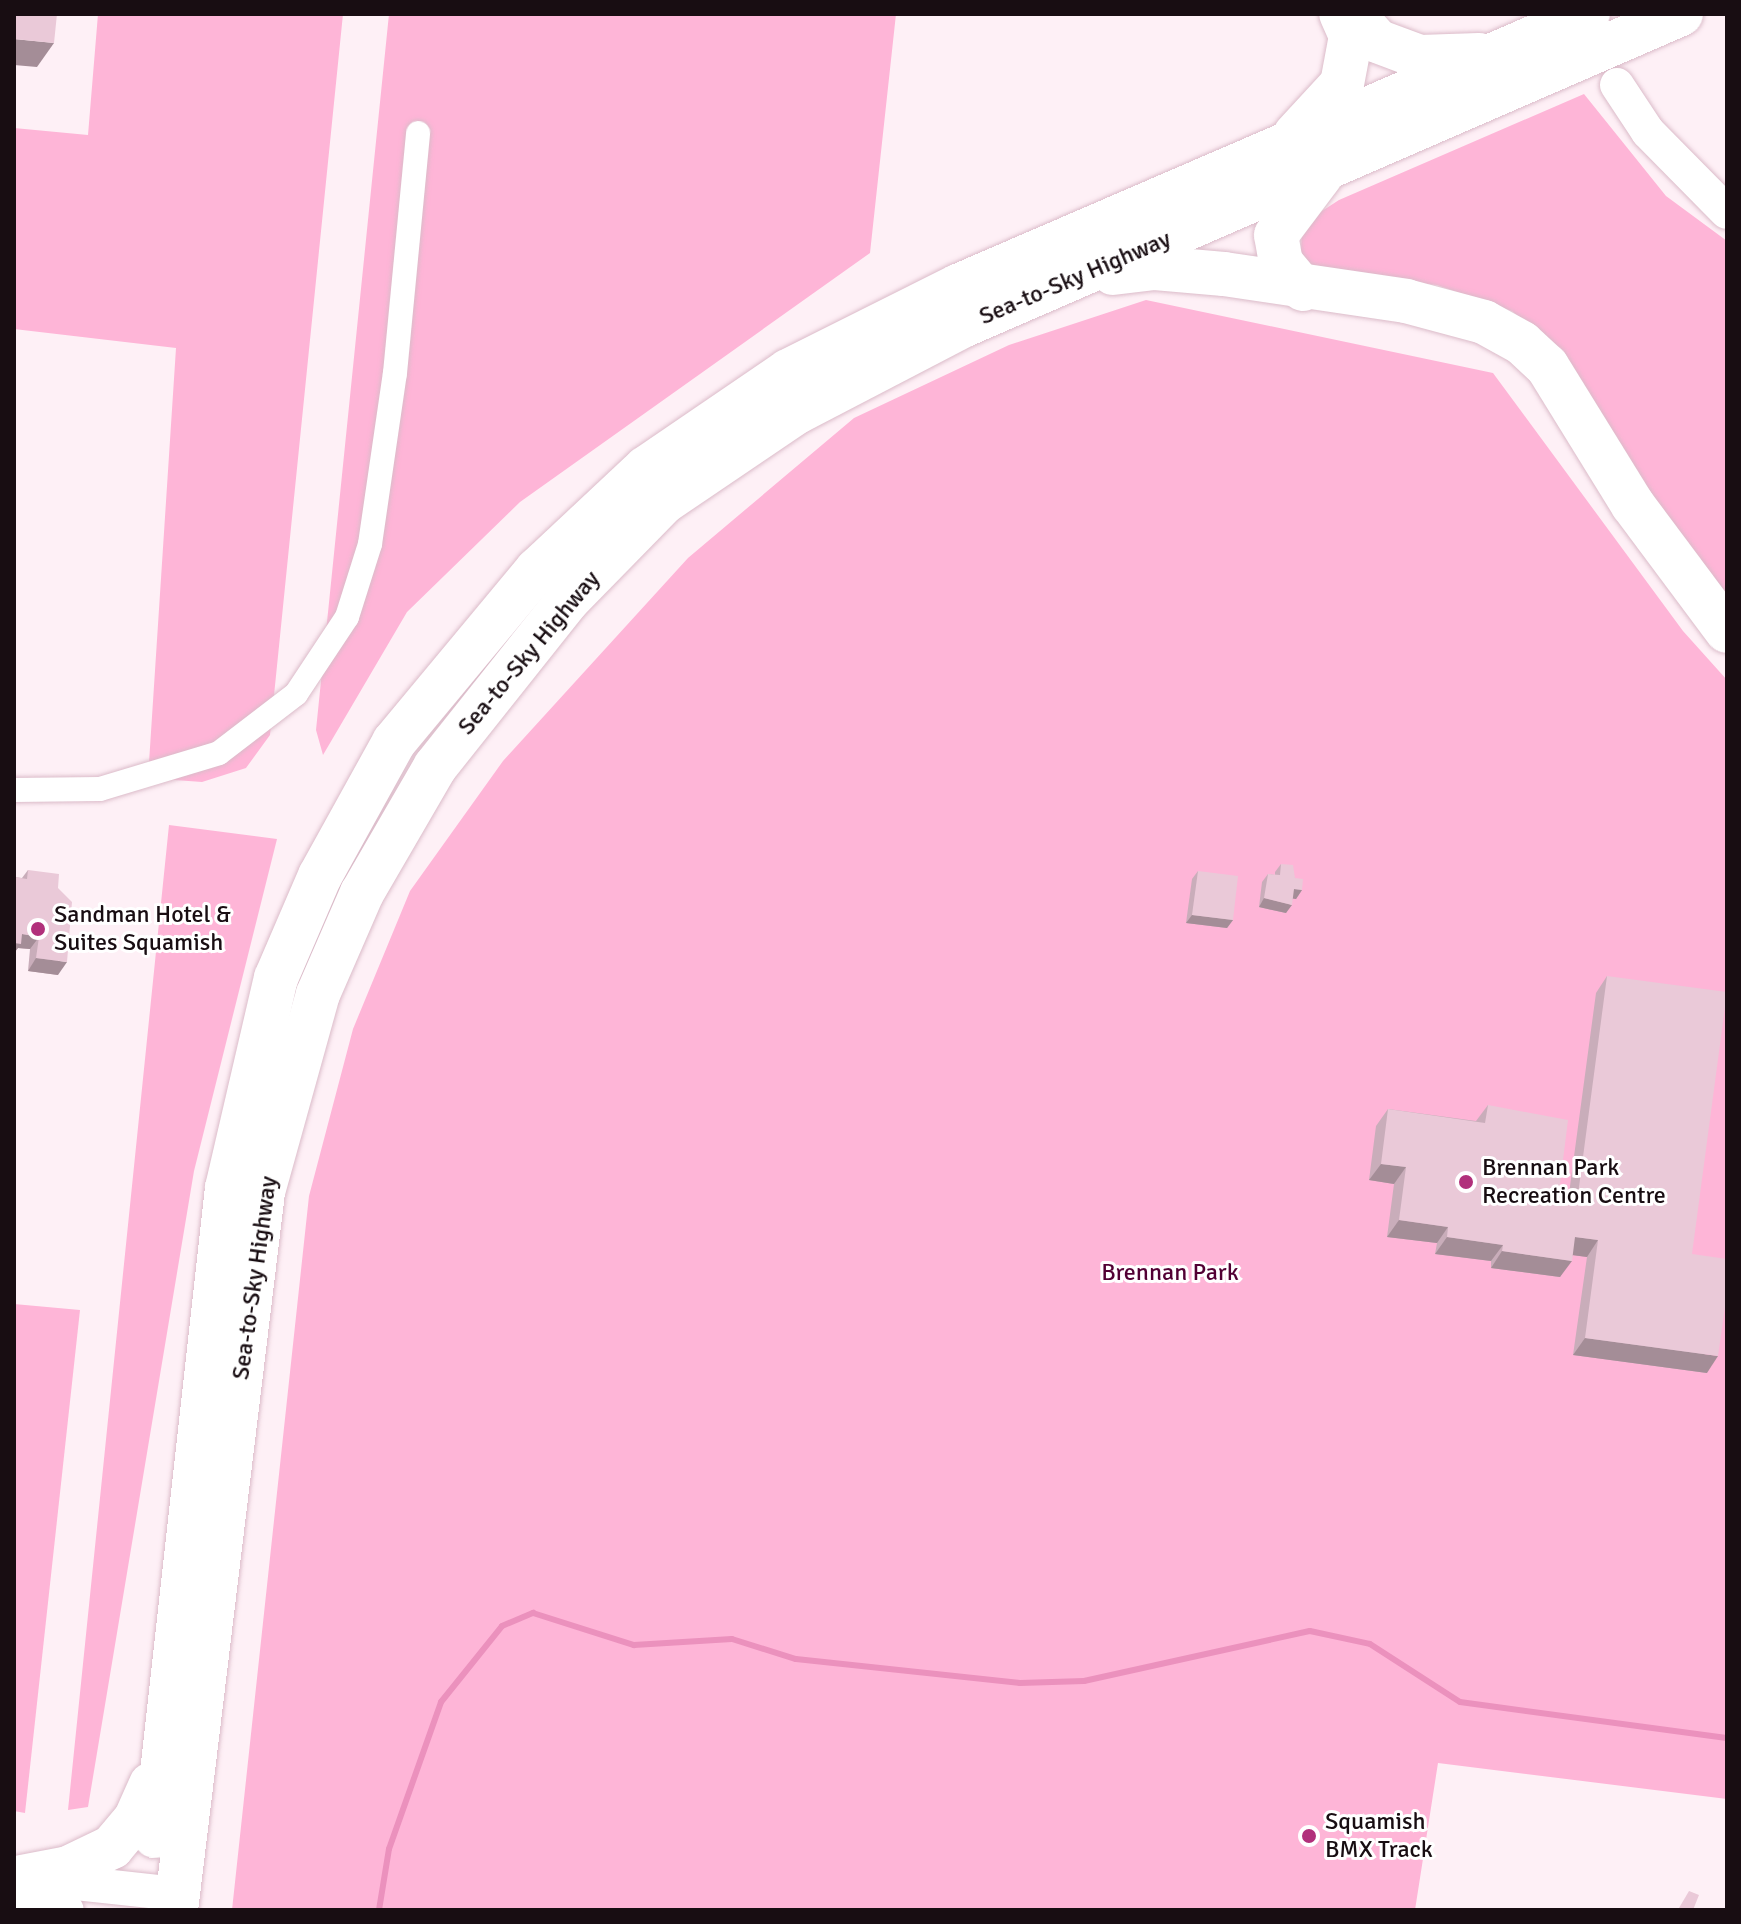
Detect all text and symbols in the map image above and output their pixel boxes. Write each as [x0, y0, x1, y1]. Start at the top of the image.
street label: Sea-to-Sky Highway [975, 225, 1175, 331]
street label: Sea-to-Sky Highway [452, 565, 606, 741]
place label: Sandman Hotel & Suites Squamish [54, 901, 231, 957]
marker: Sandman Hotel & Suites Squamish [29, 920, 47, 938]
place label: Brennan Park Recreation Centre [1482, 1154, 1666, 1210]
marker: Brennan Park Recreation Centre [1457, 1173, 1475, 1191]
street label: Sea-to-Sky Highway [226, 1174, 284, 1382]
park label: Brennan Park [1101, 1259, 1239, 1287]
place label: Squamish BMX Track [1325, 1808, 1433, 1864]
marker: Squamish BMX Track [1300, 1827, 1318, 1845]

